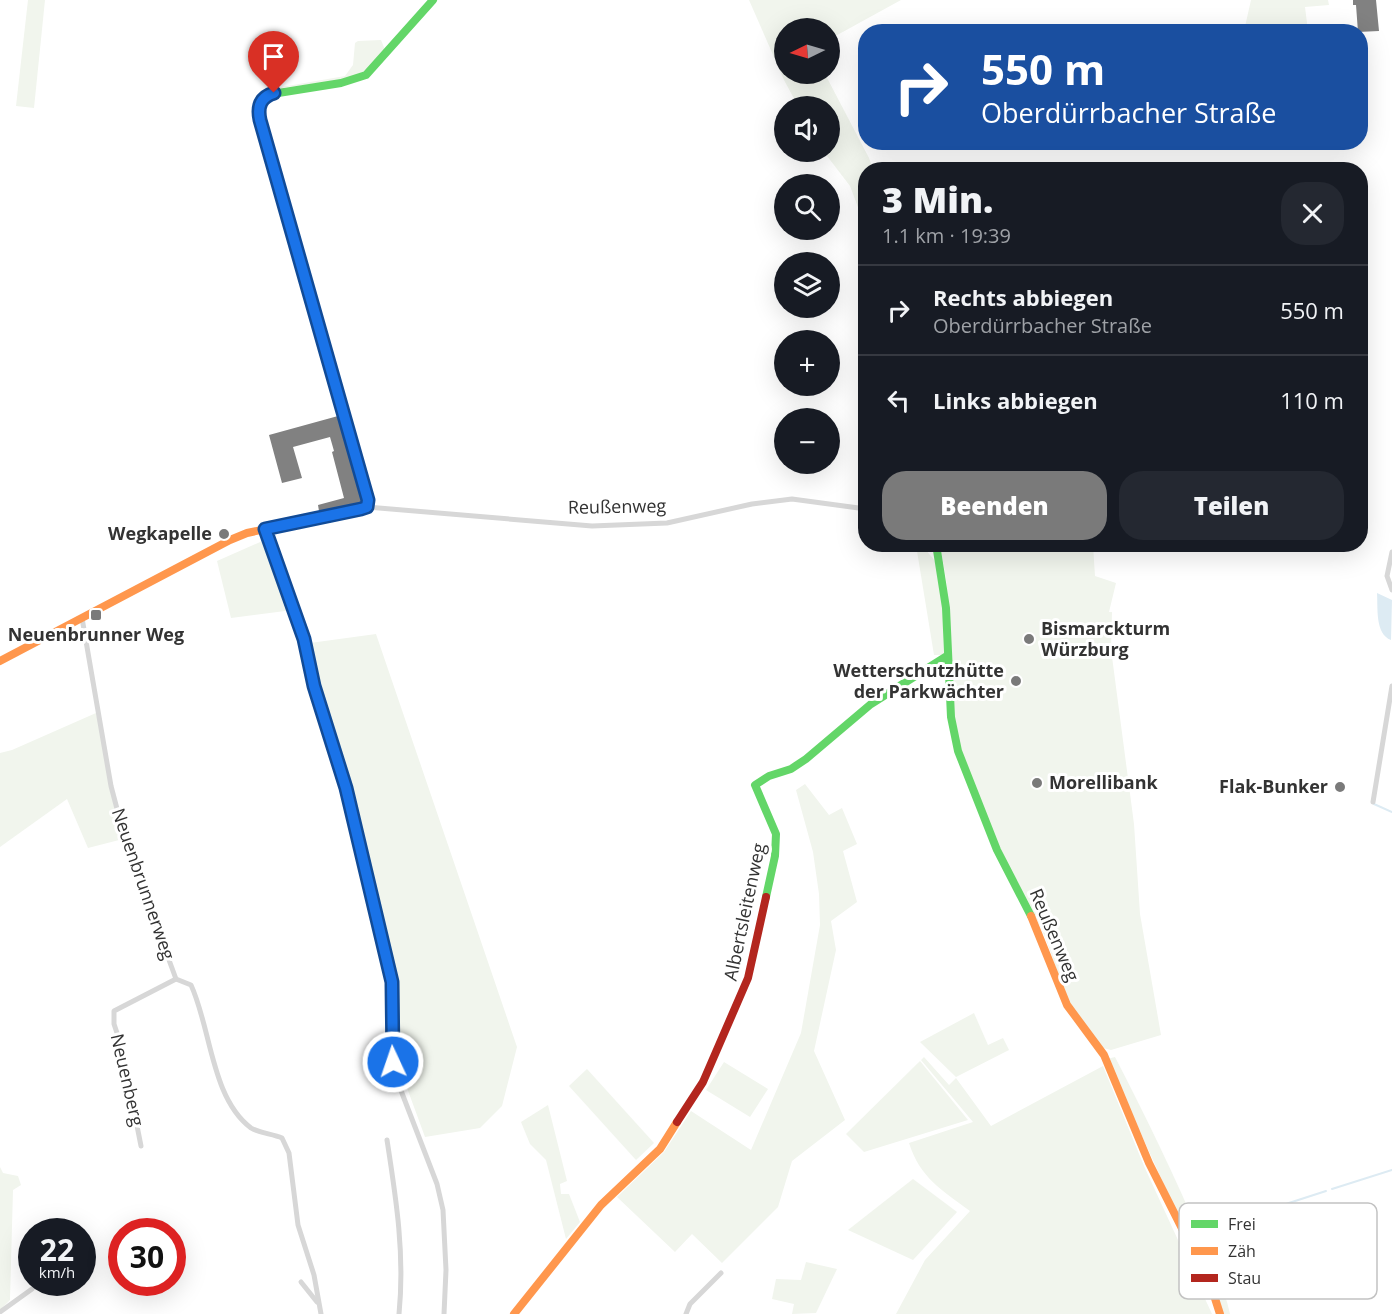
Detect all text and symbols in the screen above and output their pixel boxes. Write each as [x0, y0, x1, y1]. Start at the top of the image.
north arrow [774, 18, 840, 84]
map controls [774, 18, 840, 474]
pin [248, 31, 299, 93]
icon: arrive [257, 40, 290, 73]
text: 550 m [981, 40, 1105, 97]
icon: right [882, 48, 960, 126]
text: Oberdürrbacher Straße [981, 94, 1277, 131]
button: sound [774, 96, 840, 162]
button: search [774, 174, 840, 240]
text: 3 Min. [882, 175, 993, 224]
button: close [1281, 182, 1344, 245]
text: 1.1 km · 19:39 [882, 222, 1011, 249]
button: layers [774, 252, 840, 318]
text: Rechts abbiegen [933, 282, 1113, 312]
icon: right [882, 294, 915, 327]
text: 550 m [1280, 295, 1344, 325]
text: Oberdürrbacher Straße [933, 312, 1152, 339]
button: + [774, 330, 840, 396]
icon: left [882, 384, 915, 417]
text: Links abbiegen [933, 385, 1098, 415]
text: 110 m [1280, 385, 1344, 415]
button: − [774, 408, 840, 474]
button: Beenden [882, 471, 1107, 540]
button: Teilen [1119, 471, 1344, 540]
street label: Reußenweg [568, 493, 667, 519]
place label: Wegkapelle [108, 521, 212, 545]
marker: Wegkapelle [217, 527, 231, 541]
marker: Neuenbrunner Weg [89, 608, 103, 622]
place label: Bismarckturm Würzburg [1041, 616, 1170, 661]
place label: Neuenbrunner Weg [8, 622, 184, 646]
marker: Bismarckturm Würzburg [1022, 632, 1036, 646]
place label: Wetterschutzhütte der Parkwächter [833, 658, 1004, 703]
marker: Wetterschutzhütte der Parkwächter [1009, 674, 1023, 688]
place label: Morellibank [1049, 770, 1158, 794]
place label: Flak-Bunker [1219, 774, 1328, 798]
marker: Morellibank [1030, 776, 1044, 790]
marker: Flak-Bunker [1333, 780, 1347, 794]
street label: Neuenbrunnerweg [107, 805, 181, 963]
street label: Albertsleitenweg [718, 841, 770, 983]
street label: Reußenweg [1025, 885, 1085, 985]
position arrow [361, 1030, 425, 1094]
street label: Neuenberg [106, 1031, 150, 1129]
legend [1179, 1203, 1377, 1299]
text: Frei [1228, 1213, 1256, 1235]
speed limit sign: 30 [108, 1218, 186, 1296]
text: 22 [40, 1229, 74, 1270]
text: Zäh [1228, 1240, 1256, 1262]
text: km/h [39, 1262, 75, 1282]
text: Stau [1228, 1267, 1261, 1289]

